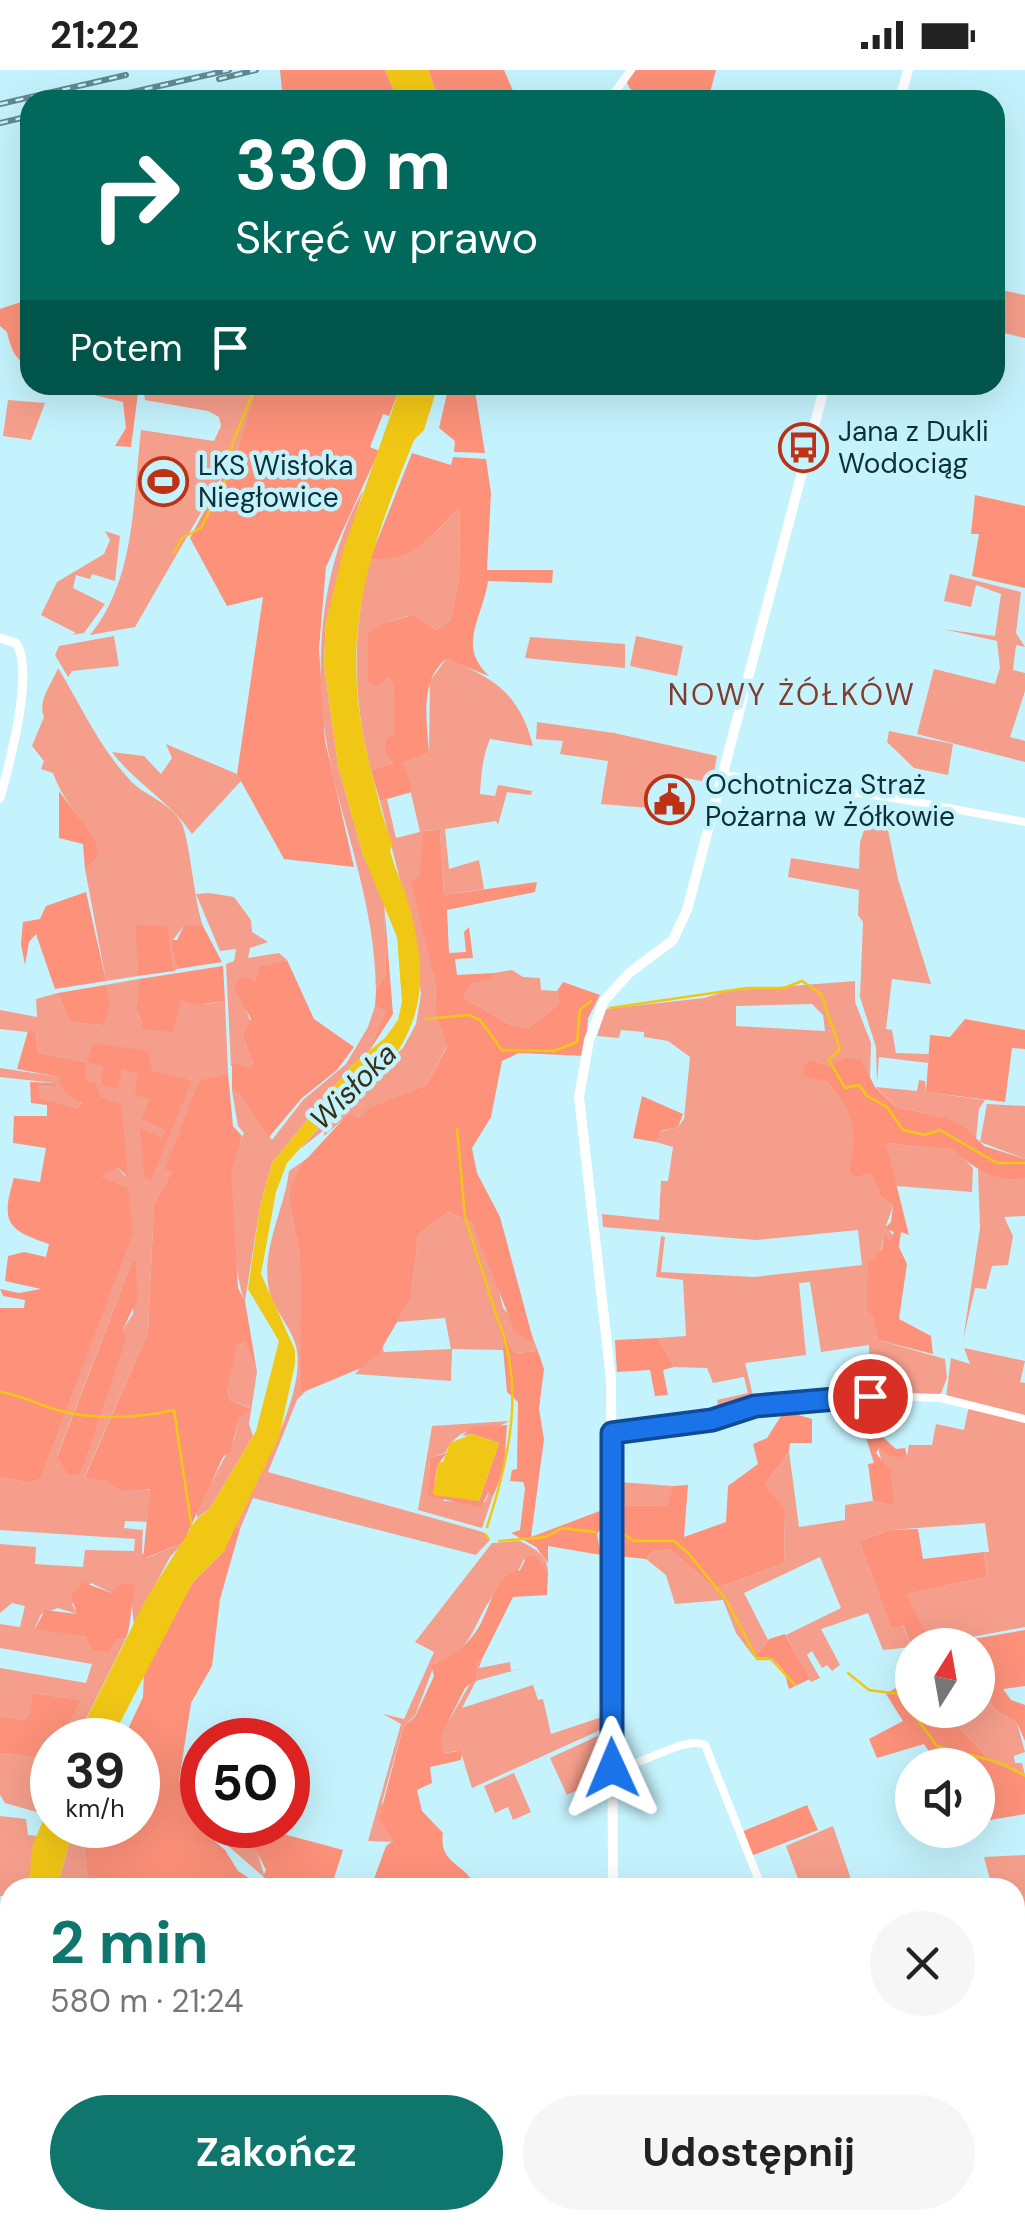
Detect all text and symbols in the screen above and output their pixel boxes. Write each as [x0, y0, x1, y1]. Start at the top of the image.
text: 21:22 [50, 10, 139, 60]
text: 330 m [235, 120, 451, 211]
icon: right [70, 130, 200, 260]
text: Skręć w prawo [235, 208, 538, 267]
icon: arrive [203, 320, 258, 375]
text: Potem [70, 323, 183, 373]
place label: Jana z Dukli Wodociąg [838, 413, 989, 482]
bus stop icon: Jana z Dukli Wodociąg [777, 421, 829, 473]
place label: LKS Wisłoka Niegłowice [198, 447, 354, 516]
sports icon: LKS Wisłoka Niegłowice [137, 455, 189, 507]
district label: NOWY ŻÓŁKÓW [668, 675, 916, 714]
place label: Ochotnicza Straż Pożarna w Żółkowie [705, 766, 955, 835]
public building icon: Ochotnicza Straż Pożarna w Żółkowie [644, 774, 696, 826]
water label: Wisłoka [301, 1034, 405, 1138]
pin [828, 1354, 913, 1439]
icon: arrive [843, 1369, 898, 1424]
north arrow [895, 1628, 995, 1728]
map controls [895, 1628, 995, 1848]
position arrow [560, 1716, 664, 1820]
speed limit sign: 50 [180, 1718, 310, 1848]
text: 39 [65, 1738, 125, 1804]
button: sound [895, 1748, 995, 1848]
text: km/h [65, 1792, 125, 1825]
text: 2 min [50, 1903, 209, 1982]
button: close [870, 1911, 975, 2016]
text: 580 m · 21:24 [50, 1980, 243, 2022]
button: Zakończ [50, 2095, 503, 2210]
button: Udostępnij [523, 2095, 975, 2210]

